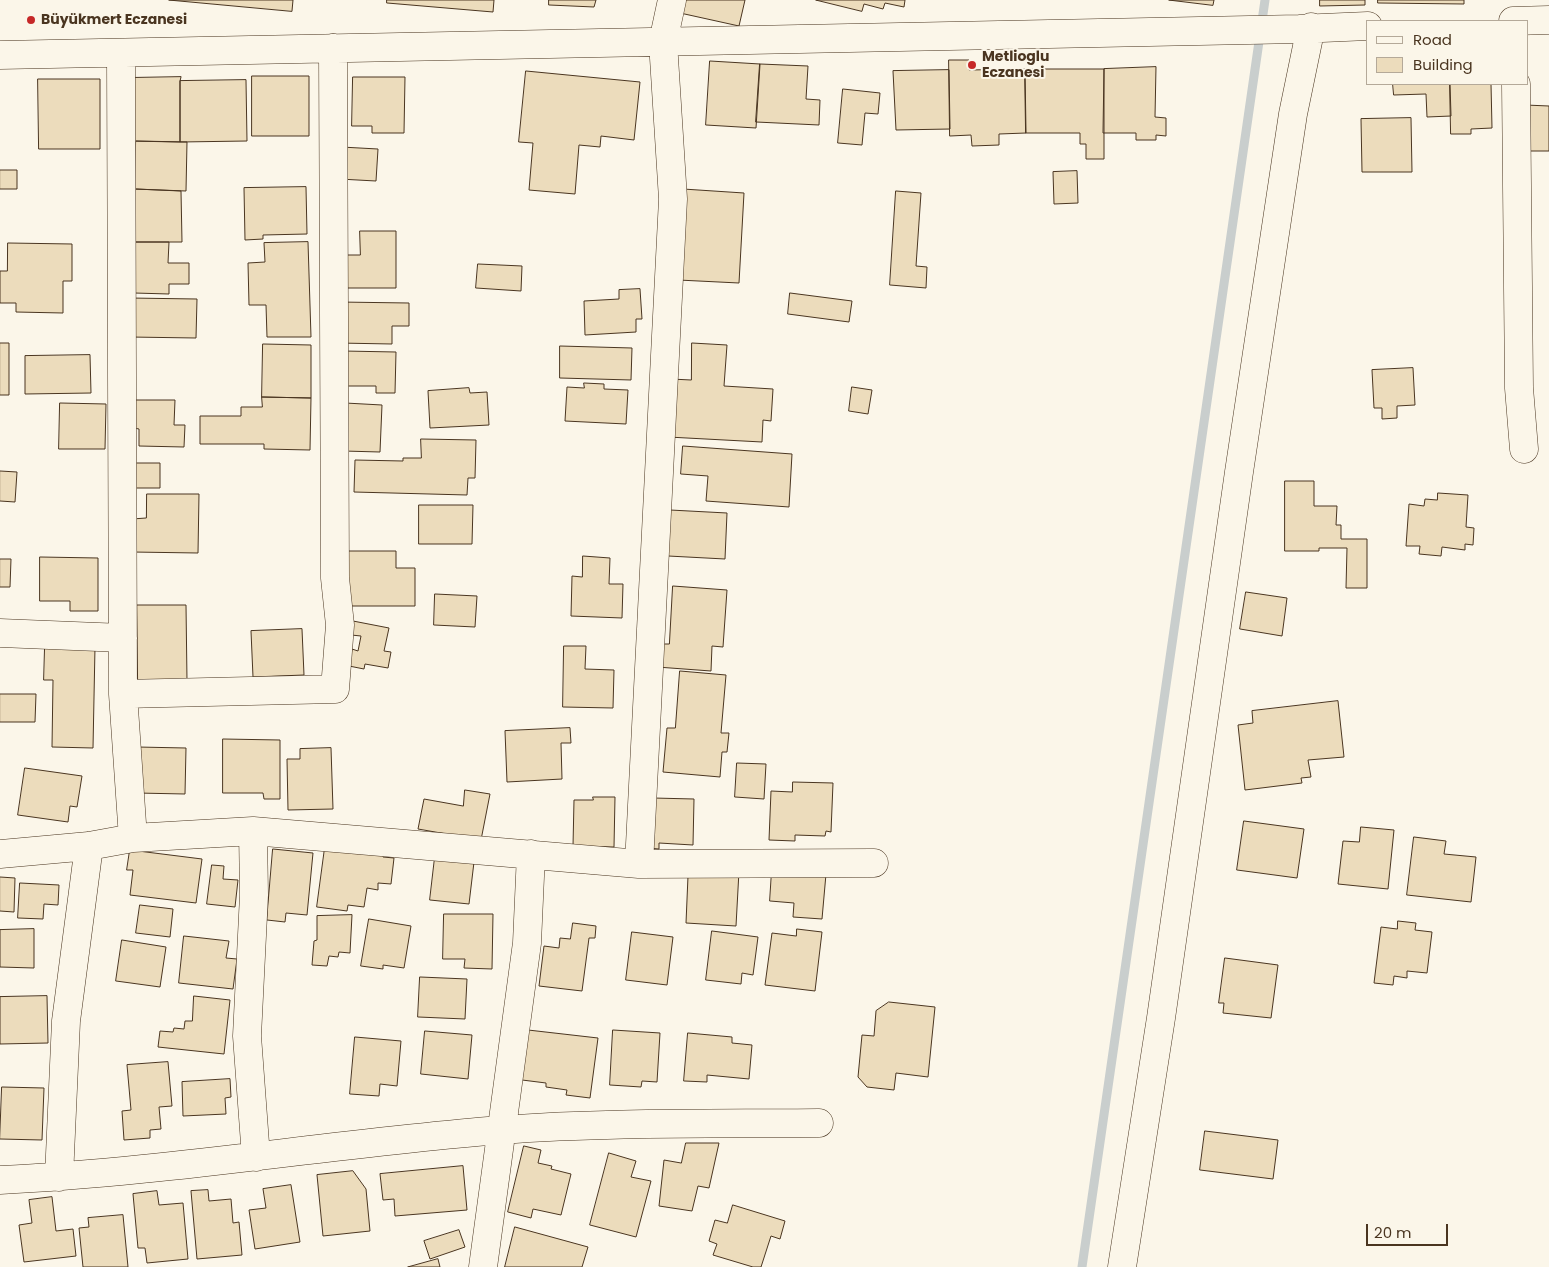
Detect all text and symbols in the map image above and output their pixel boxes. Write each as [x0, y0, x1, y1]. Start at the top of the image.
place label: Büyükmert Eczanesi [41, 12, 187, 28]
marker: Büyükmert Eczanesi [25, 14, 37, 26]
legend [1366, 20, 1529, 85]
text: Road [1413, 29, 1452, 50]
place label: Metlioglu Eczanesi [982, 49, 1049, 82]
text: Building [1413, 54, 1473, 75]
marker: Metlioglu Eczanesi [966, 59, 978, 71]
scale bar [1369, 1214, 1452, 1246]
text: 20 m [1374, 1222, 1412, 1243]

